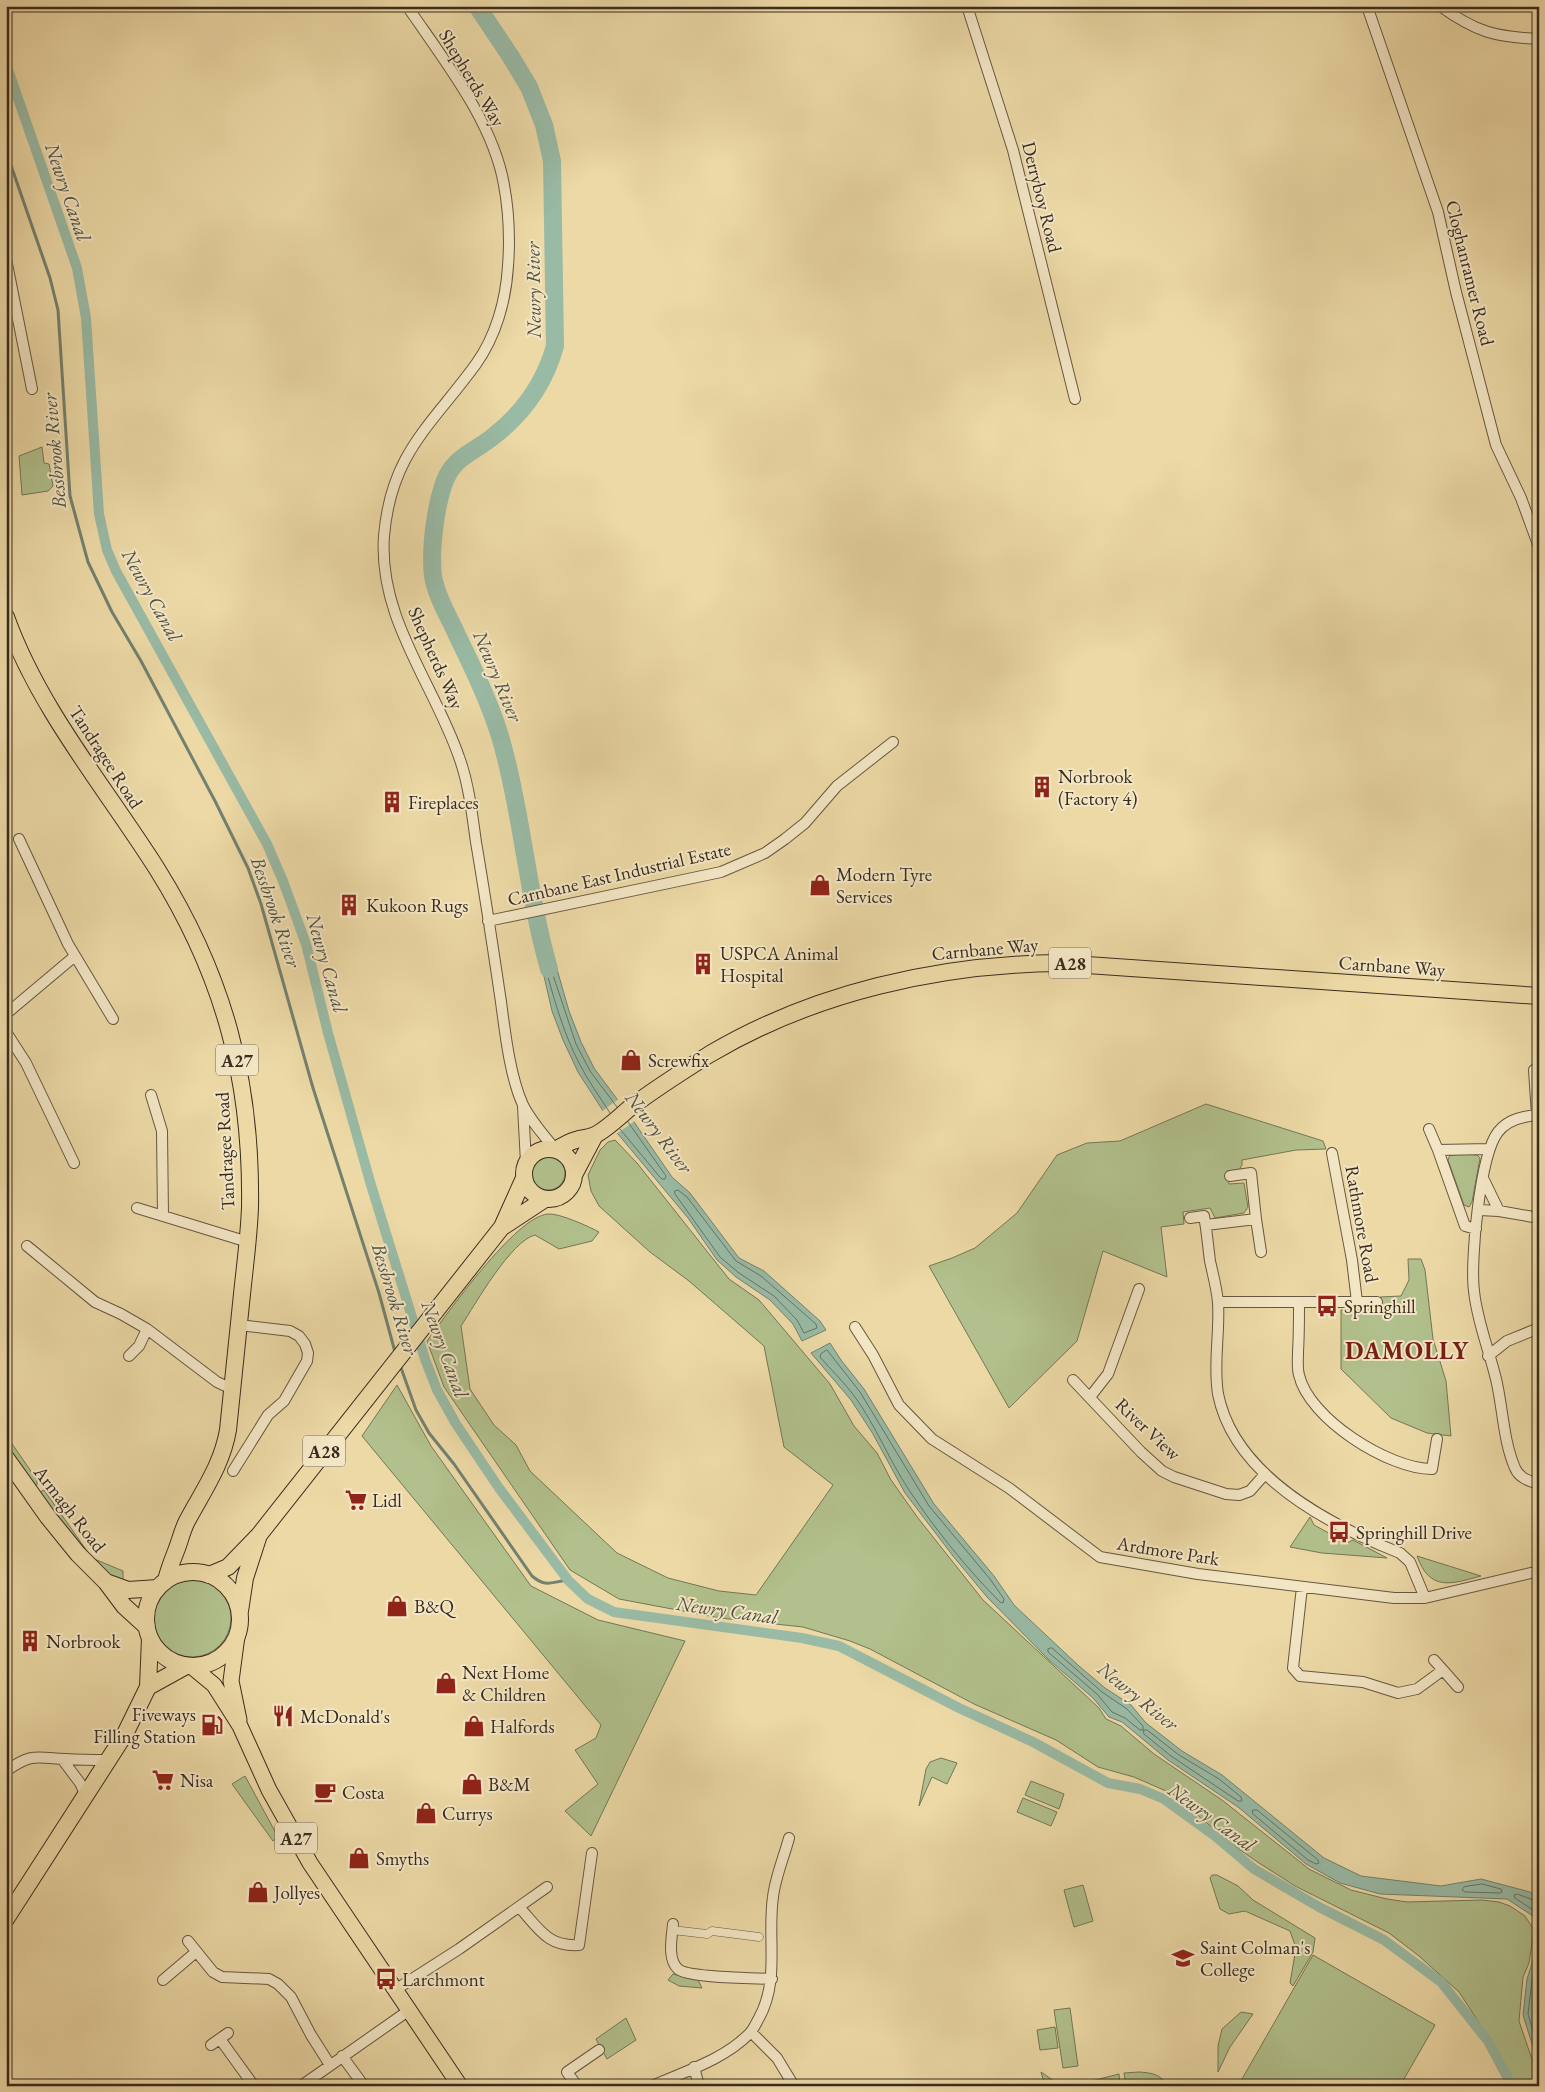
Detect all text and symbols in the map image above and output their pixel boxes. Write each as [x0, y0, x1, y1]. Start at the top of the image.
street label: Shepherds Way [433, 24, 511, 132]
water label: Newry Canal [39, 139, 97, 246]
street label: Derryboy Road [1016, 139, 1068, 255]
street label: Cloghanramer Road [1440, 198, 1500, 349]
water label: Newry River [519, 240, 547, 340]
water label: Bessbrook River [36, 391, 72, 511]
water label: Newry Canal [115, 543, 189, 647]
street label: Shepherds Way [402, 603, 470, 714]
water label: Newry River [467, 626, 529, 727]
street label: Tandragee Road [63, 701, 149, 814]
place label: Norbrook (Factory 4) [1058, 764, 1137, 811]
building icon: Norbrook (Factory 4) [1029, 774, 1055, 800]
building icon: Fireplaces [379, 789, 405, 815]
place label: Fireplaces [408, 790, 479, 815]
street label: Carnbane East Industrial Estate [505, 836, 733, 912]
water label: Bessbrook River [245, 852, 308, 972]
place label: Modern Tyre Services [836, 862, 932, 909]
shop icon: Modern Tyre Services [807, 872, 833, 898]
building icon: Kukoon Rugs [336, 892, 362, 918]
place label: Kukoon Rugs [366, 893, 468, 918]
water label: Newry Canal [300, 909, 354, 1017]
street label: Carnbane Way [931, 932, 1040, 966]
place label: USPCA Animal Hospital [720, 941, 839, 988]
road number: A28 [1049, 948, 1091, 978]
street label: Carnbane Way [1338, 950, 1447, 982]
building icon: USPCA Animal Hospital [690, 951, 716, 977]
road number: A27 [216, 1044, 258, 1076]
shop icon: Screwfix [618, 1047, 644, 1073]
place label: Screwfix [648, 1048, 710, 1073]
water label: Newry River [619, 1085, 699, 1180]
street label: Tandragee Road [209, 1091, 241, 1211]
street label: Rathmore Road [1339, 1164, 1385, 1285]
water label: Bessbrook River [365, 1239, 425, 1359]
bus stop icon: Springhill [1314, 1293, 1340, 1319]
place label: Springhill [1344, 1294, 1416, 1319]
water label: Newry Canal [415, 1296, 475, 1403]
district label: DAMOLLY [1345, 1335, 1469, 1366]
street label: River View [1110, 1392, 1187, 1466]
road number: A28 [303, 1435, 345, 1466]
street label: Armagh Road [28, 1460, 112, 1558]
supermarket icon: Lidl [343, 1487, 369, 1513]
place label: Lidl [372, 1488, 402, 1513]
bus stop icon: Springhill Drive [1326, 1519, 1352, 1545]
place label: Springhill Drive [1356, 1520, 1472, 1545]
street label: Ardmore Park [1114, 1530, 1222, 1572]
water label: Newry Canal [674, 1590, 781, 1630]
shop icon: B&Q [384, 1593, 410, 1619]
place label: B&Q [414, 1594, 457, 1619]
building icon: Norbrook [17, 1628, 43, 1654]
place label: Norbrook [46, 1629, 121, 1654]
water label: Newry River [1092, 1655, 1185, 1737]
place label: Next Home & Children [462, 1660, 549, 1707]
shop icon: Next Home & Children [433, 1670, 459, 1696]
place label: Fiveways Filling Station [93, 1702, 196, 1749]
restaurant icon: McDonald's [270, 1703, 296, 1729]
place label: McDonald's [300, 1704, 390, 1729]
fuel station icon: Fiveways Filling Station [199, 1712, 225, 1738]
shop icon: Halfords [461, 1713, 487, 1739]
place label: Halfords [490, 1714, 555, 1739]
supermarket icon: Nisa [150, 1767, 176, 1793]
place label: Nisa [180, 1768, 214, 1793]
shop icon: B&M [459, 1771, 485, 1797]
place label: B&M [488, 1772, 531, 1797]
water label: Newry Canal [1162, 1776, 1262, 1858]
cafe icon: Costa [312, 1779, 338, 1805]
place label: Costa [342, 1780, 385, 1805]
shop icon: Currys [413, 1800, 439, 1826]
place label: Currys [442, 1801, 493, 1826]
road number: A27 [275, 1822, 317, 1854]
shop icon: Smyths [346, 1845, 372, 1871]
place label: Smyths [376, 1846, 429, 1871]
shop icon: Jollyes [245, 1879, 271, 1905]
place label: Jollyes [272, 1880, 320, 1905]
place label: Saint Colman's College [1200, 1935, 1310, 1982]
school or university icon: Saint Colman's College [1170, 1945, 1196, 1971]
bus stop icon: Larchmont [373, 1966, 399, 1992]
place label: Larchmont [402, 1967, 485, 1992]

